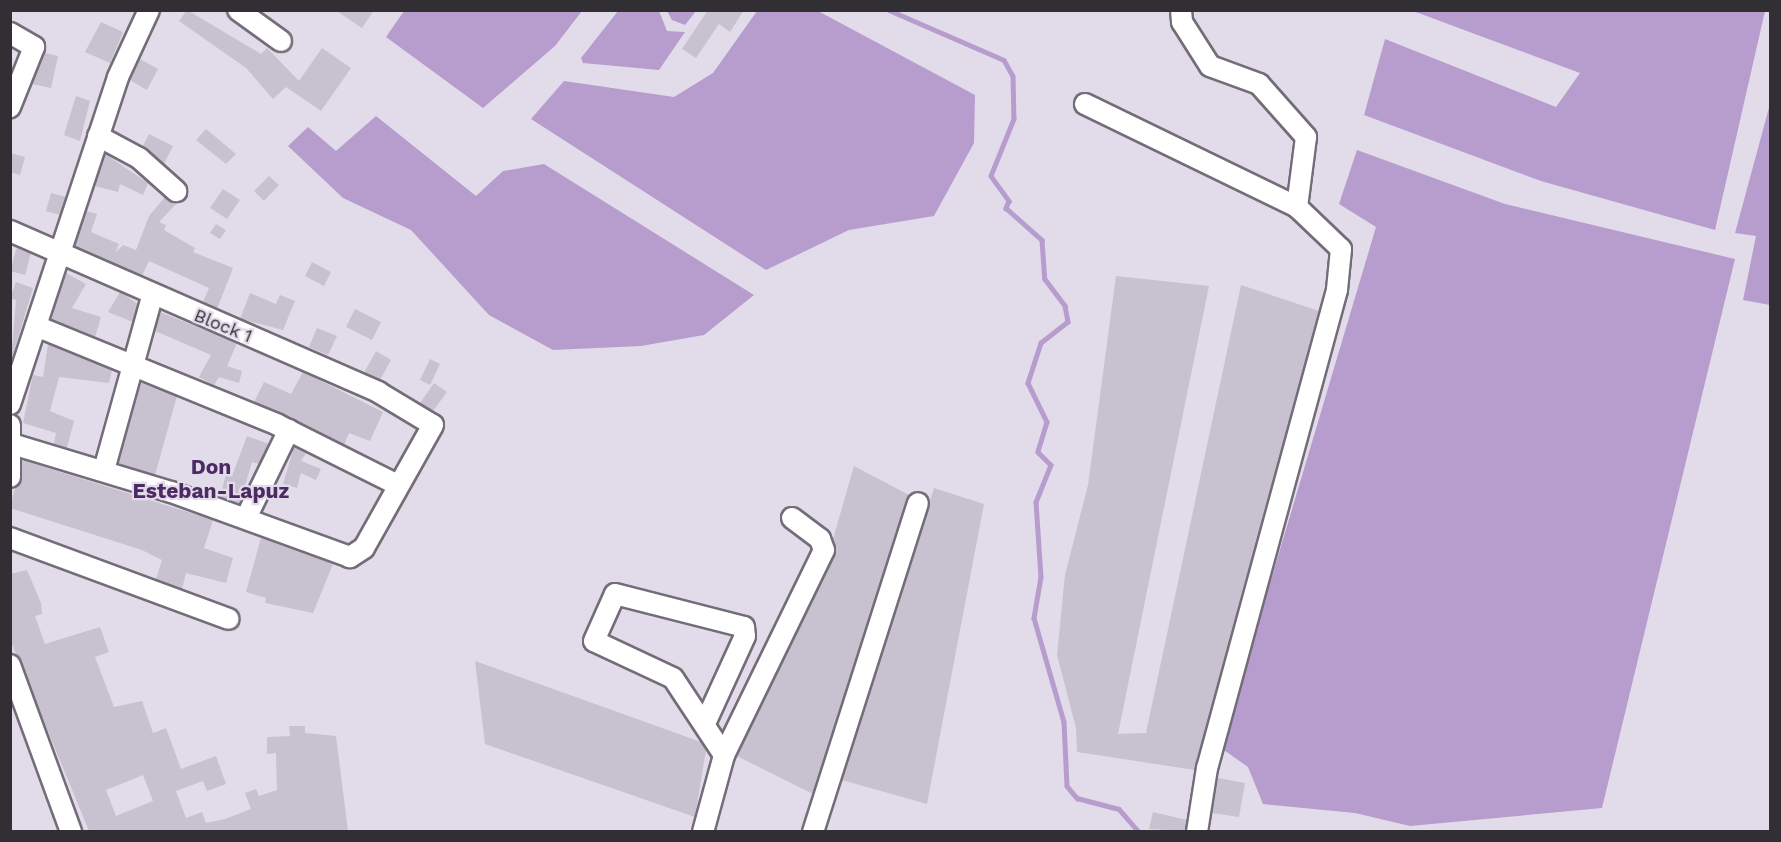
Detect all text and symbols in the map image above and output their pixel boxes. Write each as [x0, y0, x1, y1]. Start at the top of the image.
street label: Block 1 [190, 304, 256, 348]
district label: Don Esteban-Lapuz [133, 454, 289, 504]

